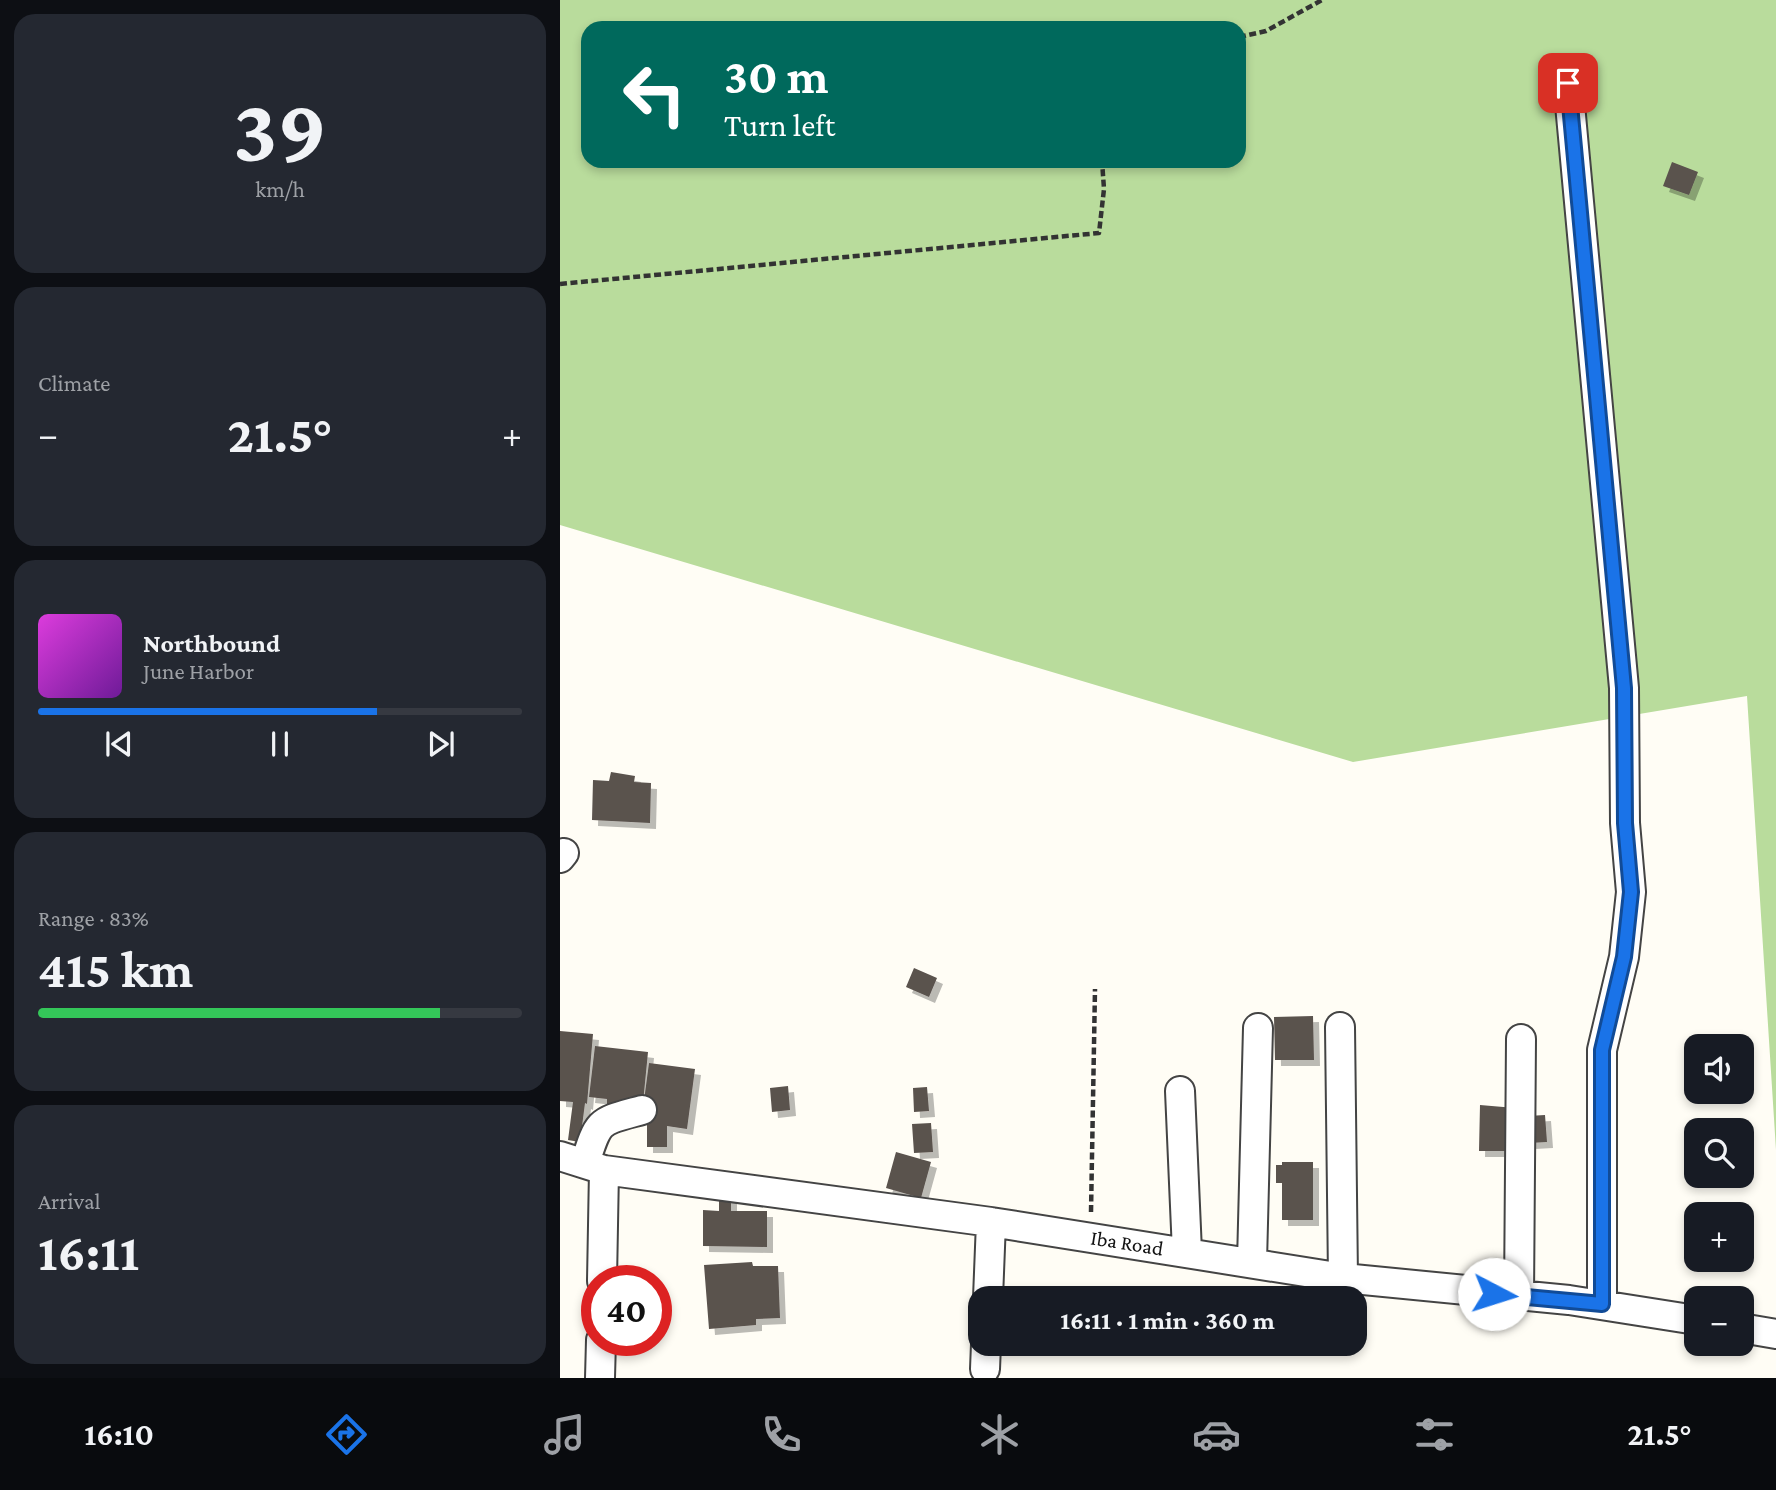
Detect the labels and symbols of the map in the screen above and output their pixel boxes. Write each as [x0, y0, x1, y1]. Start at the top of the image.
pin [1538, 53, 1598, 113]
street label: Iba Road [1089, 1225, 1165, 1261]
position arrow [1457, 1257, 1531, 1331]
speed limit sign: 40 [581, 1265, 672, 1356]

